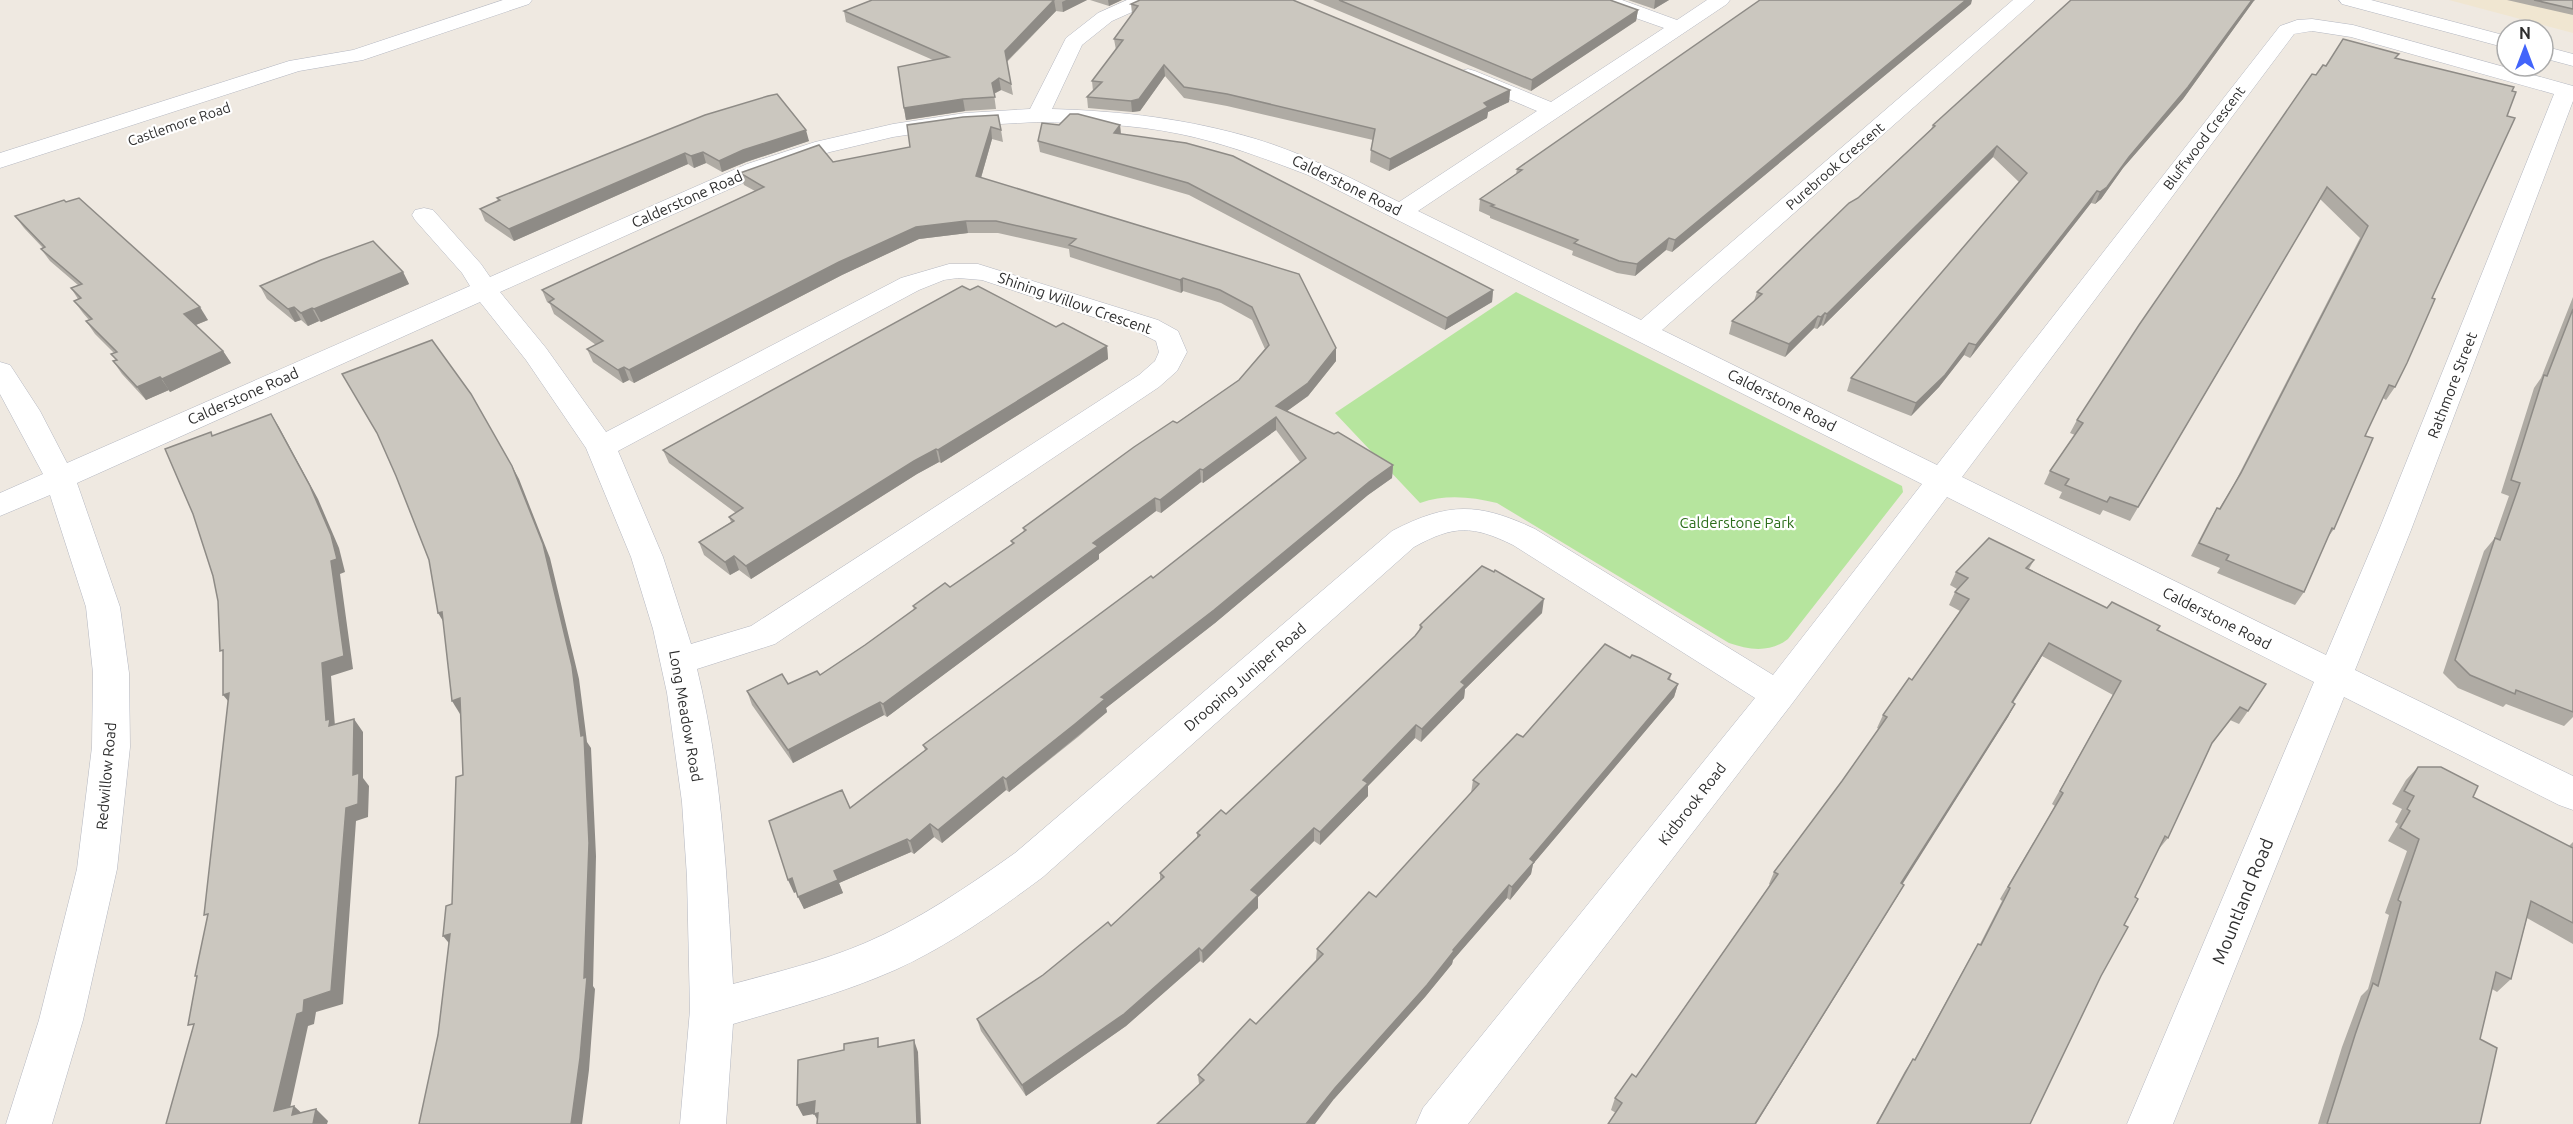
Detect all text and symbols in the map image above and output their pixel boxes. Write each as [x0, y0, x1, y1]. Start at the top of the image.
north arrow [2495, 18, 2555, 78]
text: N [2519, 24, 2531, 42]
street label: Bluffwood Crescent [2160, 83, 2248, 193]
street label: Castlemore Road [126, 99, 232, 149]
street label: Purebrook Crescent [1783, 119, 1888, 213]
street label: Calderstone Road [1290, 151, 1404, 219]
street label: Calderstone Road [629, 167, 745, 231]
street label: Shining Willow Crescent [996, 269, 1154, 337]
street label: Rathmore Street [2424, 329, 2480, 441]
street label: Calderstone Road [185, 364, 301, 428]
street label: Calderstone Road [1725, 365, 1839, 435]
park label: Calderstone Park [1680, 514, 1795, 531]
street label: Calderstone Road [2160, 583, 2274, 653]
street label: Drooping Juniper Road [1181, 619, 1309, 735]
street label: Long Meadow Road [666, 649, 706, 783]
street label: Redwillow Road [93, 721, 119, 831]
street label: Kidbrook Road [1655, 760, 1729, 848]
street label: Mountland Road [2208, 835, 2276, 967]

